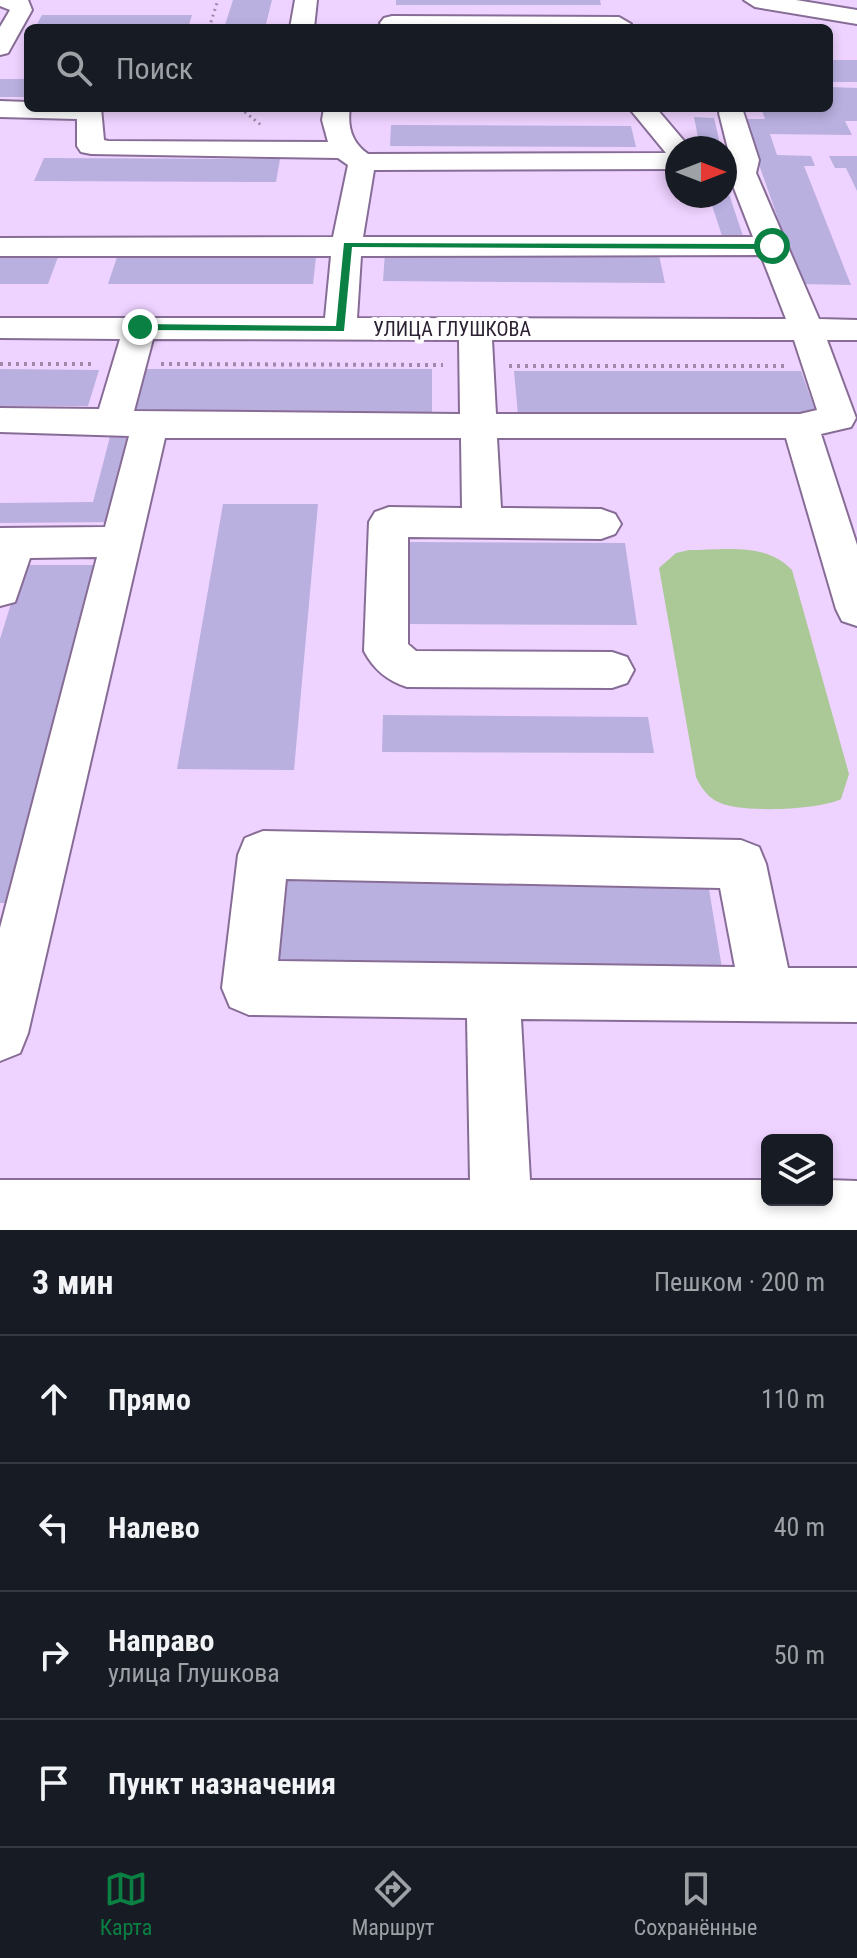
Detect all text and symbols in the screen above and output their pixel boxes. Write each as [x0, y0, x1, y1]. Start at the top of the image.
search box [24, 24, 833, 112]
icon: search [52, 46, 96, 90]
text: Поиск [116, 51, 193, 86]
north arrow [665, 136, 737, 208]
route start [754, 228, 790, 264]
route end [122, 309, 158, 345]
street label: УЛИЦА ГЛУШКОВА [373, 317, 531, 341]
map controls [761, 1134, 833, 1206]
button: layers [761, 1134, 833, 1206]
text: 3 мин [32, 1262, 114, 1302]
text: Пешком · 200 m [654, 1267, 825, 1297]
icon: ahead [32, 1377, 76, 1421]
text: Прямо [108, 1382, 191, 1417]
text: 110 m [761, 1384, 825, 1414]
icon: left [32, 1505, 76, 1549]
text: Налево [108, 1510, 200, 1545]
text: 40 m [774, 1512, 825, 1542]
text: Направо [108, 1623, 214, 1658]
icon: right [32, 1633, 76, 1677]
text: 50 m [774, 1640, 825, 1670]
text: улица Глушкова [108, 1658, 280, 1688]
icon: arrive [32, 1761, 76, 1805]
text: Пункт назначения [108, 1766, 336, 1801]
tab: Карта [100, 1867, 152, 1940]
tab: Маршрут [352, 1867, 434, 1940]
tab: Сохранённые [634, 1867, 757, 1940]

